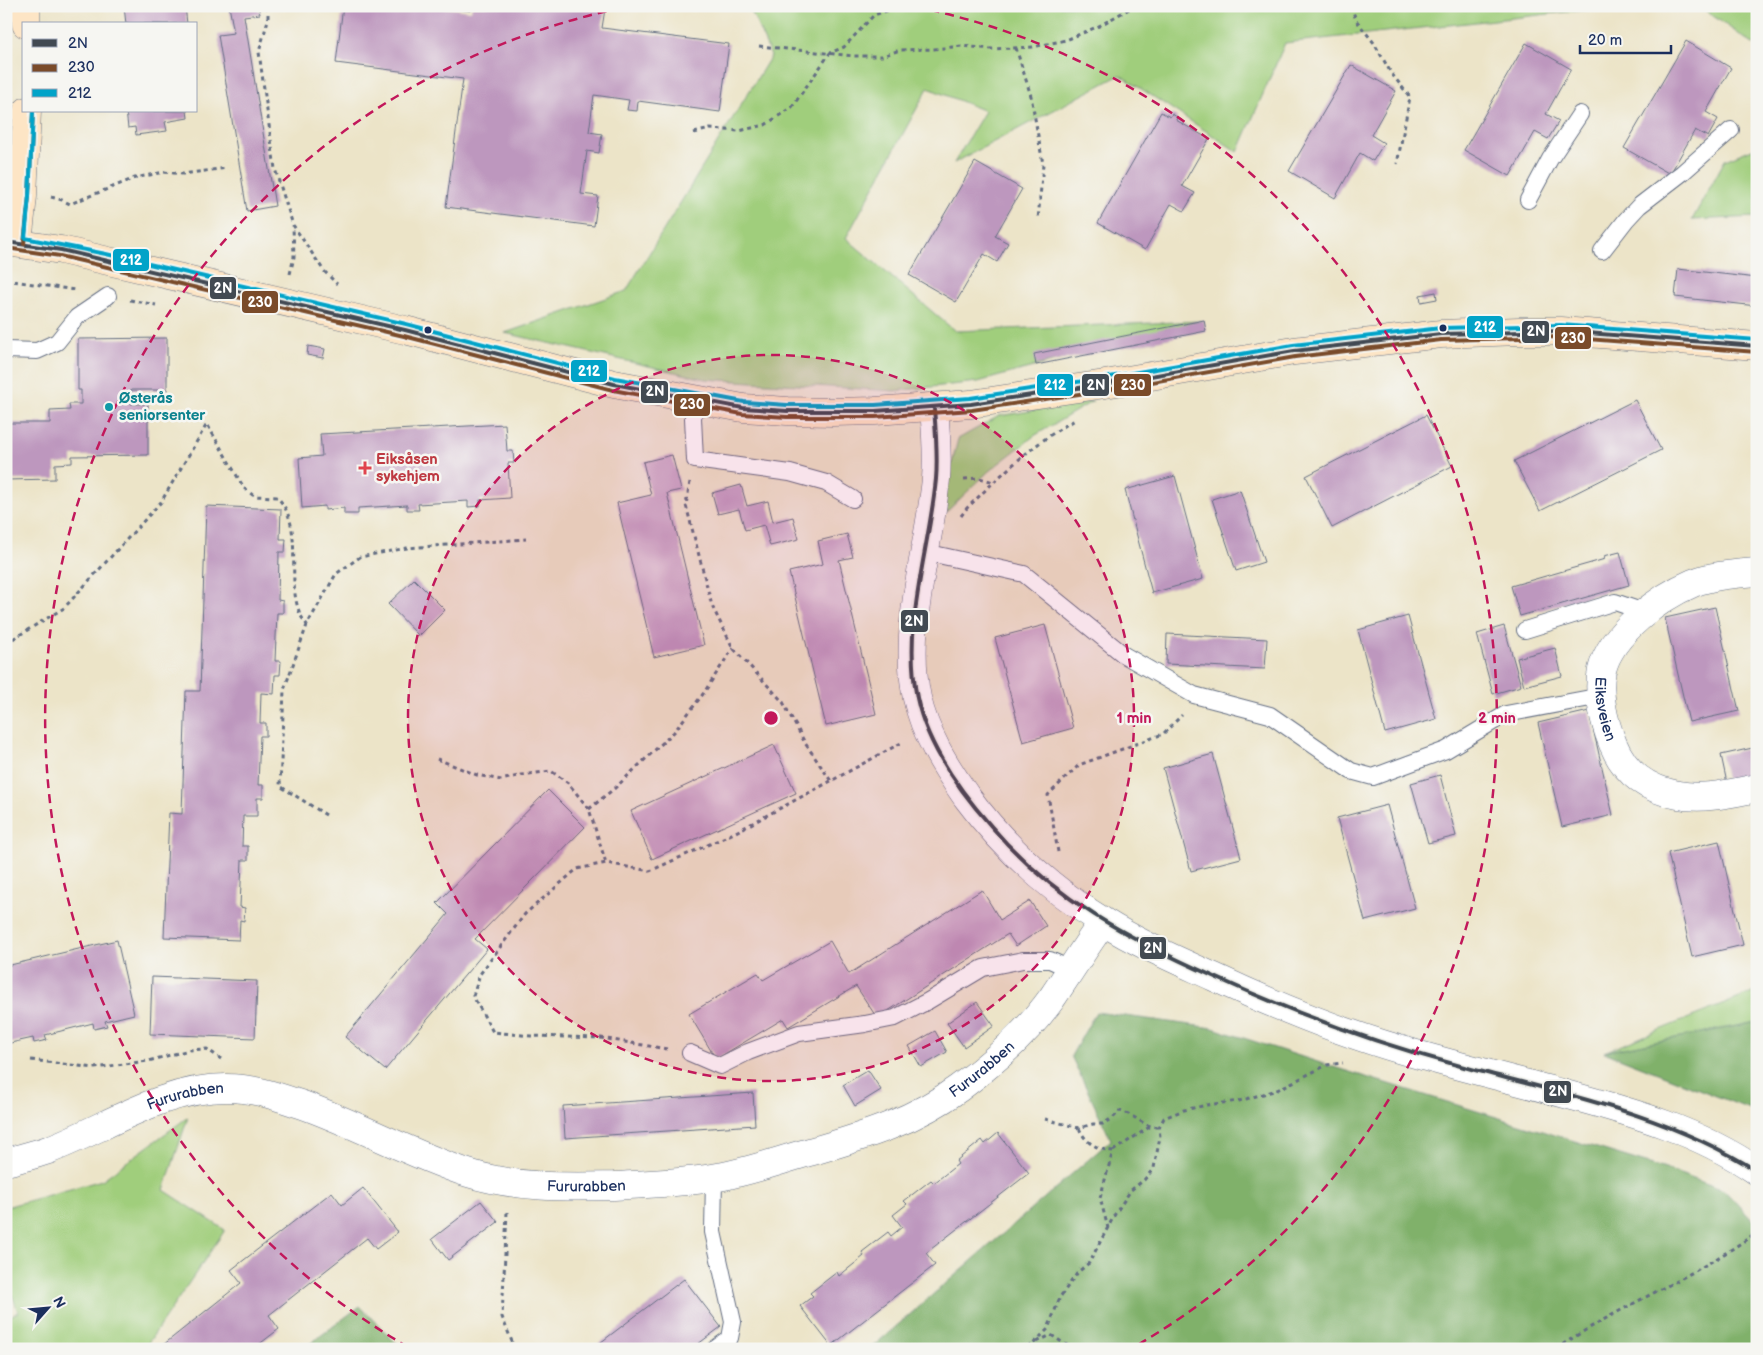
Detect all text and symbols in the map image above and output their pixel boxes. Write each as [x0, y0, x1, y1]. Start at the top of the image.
legend [22, 22, 198, 112]
scale bar [1580, 22, 1672, 54]
text: 20 m [1588, 31, 1622, 50]
text: 2N [68, 34, 88, 53]
text: 230 [68, 58, 95, 77]
text: 212 [68, 84, 91, 103]
line badge: 212 [112, 248, 150, 272]
text: 212 [120, 252, 143, 269]
line badge: 2N [209, 276, 237, 300]
text: 2N [214, 280, 232, 297]
line badge: 230 [241, 290, 279, 314]
text: 230 [248, 294, 273, 311]
line badge: 212 [1466, 315, 1504, 339]
text: 212 [1474, 319, 1497, 336]
line badge: 2N [1521, 320, 1550, 344]
unlabelled marker [1438, 323, 1448, 333]
text: 2N [1527, 323, 1545, 340]
unlabelled marker [423, 325, 433, 335]
line badge: 230 [1554, 326, 1592, 350]
text: 230 [1561, 330, 1586, 347]
line badge: 212 [570, 359, 608, 383]
text: 212 [578, 363, 601, 380]
line badge: 212 [1036, 373, 1074, 397]
line badge: 2N [1081, 373, 1110, 397]
line badge: 230 [1113, 373, 1152, 397]
text: 212 [1044, 377, 1067, 394]
text: 2N [1087, 377, 1105, 394]
text: 230 [1121, 377, 1146, 394]
line badge: 2N [640, 380, 669, 404]
text: 2N [646, 383, 664, 400]
place label: Østerås seniorsenter [119, 389, 206, 425]
line badge: 230 [673, 393, 711, 417]
text: 230 [680, 396, 705, 413]
marker: Østerås seniorsenter [103, 401, 115, 413]
place label: Eiksåsen sykehjem [376, 450, 440, 486]
marker: Eiksåsen sykehjem [358, 461, 372, 475]
line badge: 2N [900, 609, 929, 633]
text: 2N [905, 613, 923, 630]
street label: Eiksveien [1591, 676, 1621, 744]
centre of rings [762, 709, 780, 727]
text: 1 min [1116, 709, 1152, 728]
text: 2 min [1478, 709, 1516, 728]
line badge: 2N [1139, 936, 1167, 960]
text: 2N [1144, 940, 1162, 957]
street label: Fururabben [945, 1037, 1018, 1102]
street label: Fururabben [144, 1078, 224, 1114]
line badge: 2N [1543, 1080, 1572, 1104]
text: 2N [1549, 1083, 1567, 1100]
street label: Fururabben [547, 1176, 626, 1196]
north arrow [22, 1282, 72, 1332]
text: N [49, 1294, 69, 1311]

